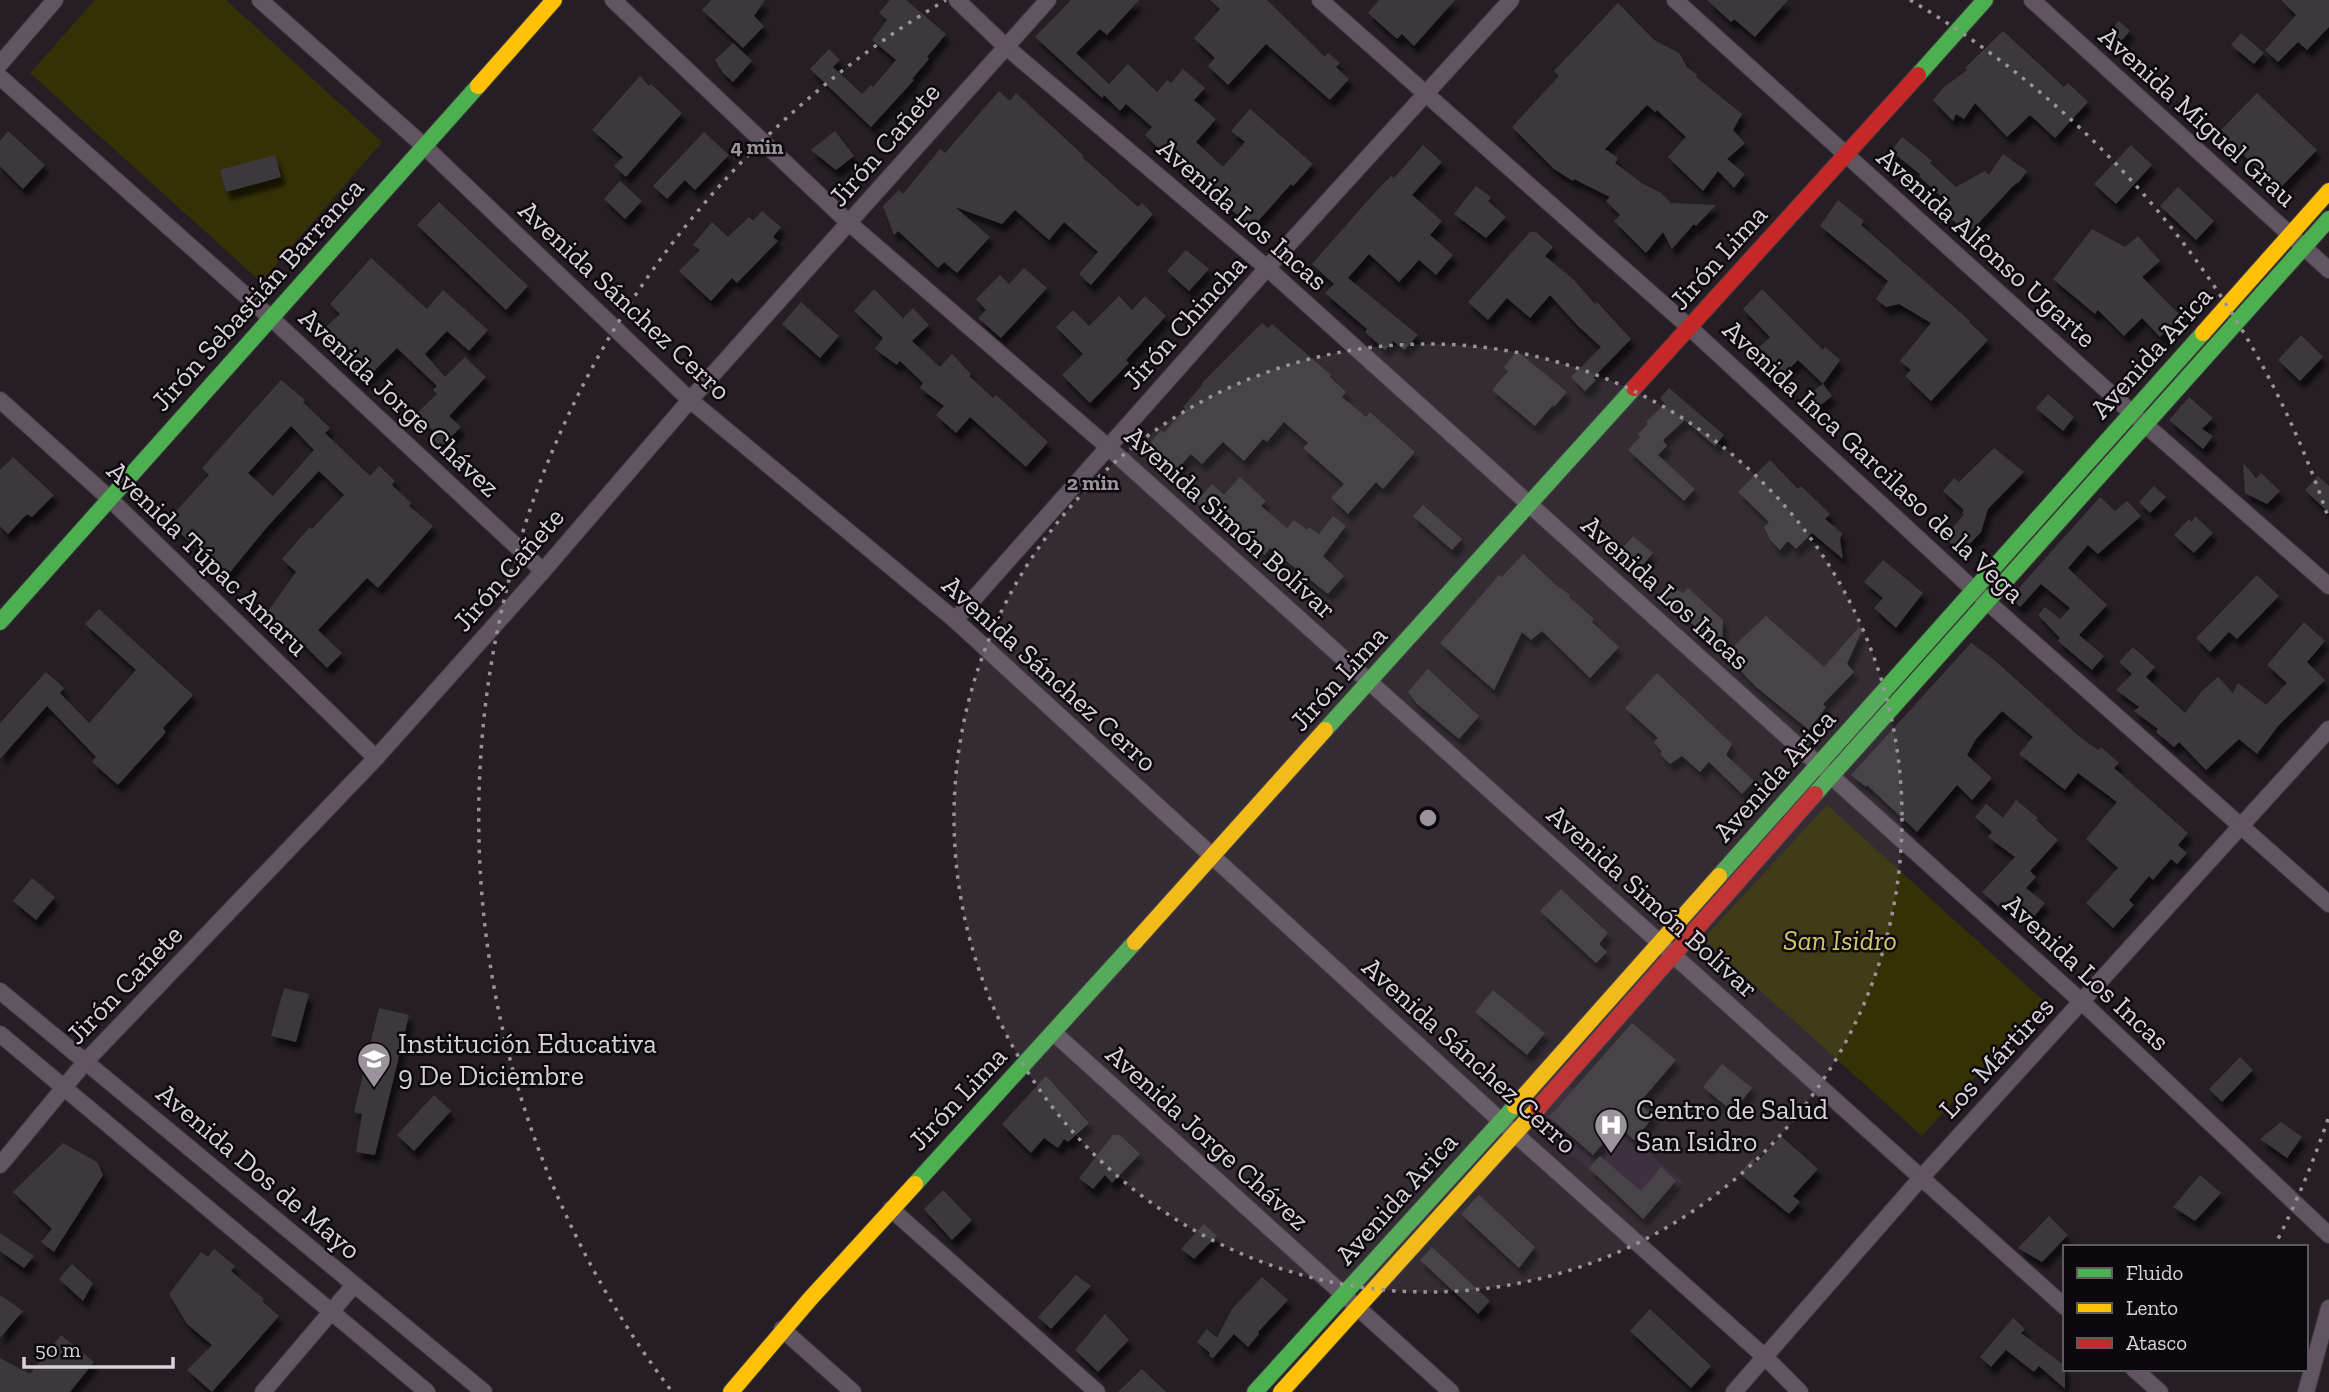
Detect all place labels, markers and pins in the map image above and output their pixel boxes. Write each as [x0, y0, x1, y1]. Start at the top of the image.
centre of rings [1416, 806, 1440, 830]
place label: Institución Educativa 9 De Diciembre [398, 1027, 657, 1092]
school or university icon: Institución Educativa 9 De Diciembre [355, 1040, 393, 1089]
place label: Centro de Salud San Isidro [1636, 1093, 1828, 1158]
hospital icon: Centro de Salud San Isidro [1592, 1106, 1630, 1155]

